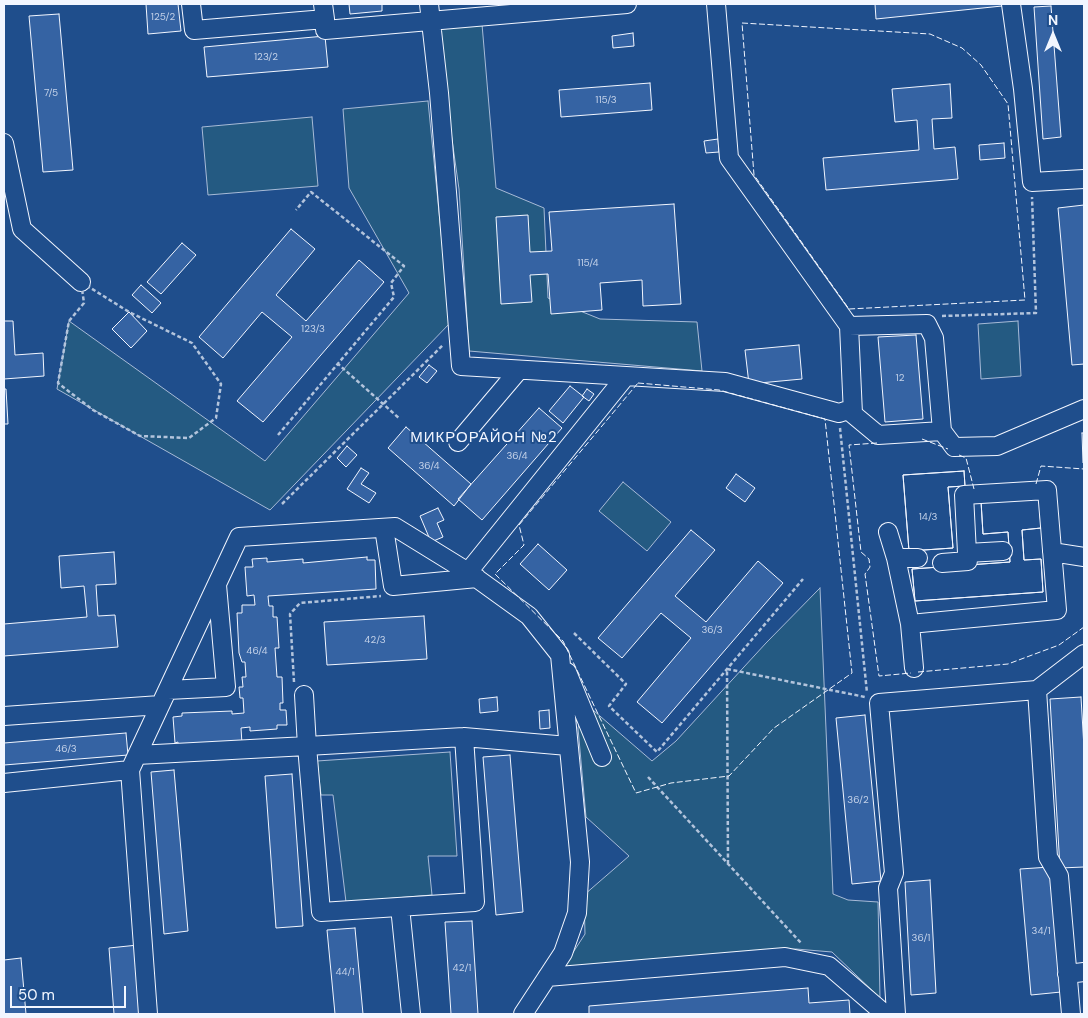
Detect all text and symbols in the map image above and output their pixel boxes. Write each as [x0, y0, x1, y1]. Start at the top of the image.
north arrow [1028, 10, 1078, 60]
house number: 125/2 [151, 11, 175, 23]
text: N [1048, 11, 1058, 29]
house number: 123/2 [254, 51, 278, 63]
house number: 7/5 [44, 87, 58, 99]
house number: 115/3 [595, 94, 617, 106]
house number: 115/4 [577, 257, 599, 269]
house number: 123/3 [301, 323, 325, 335]
house number: 12 [896, 372, 904, 384]
district label: МИКРОРАЙОН №2 [409, 429, 559, 447]
house number: 36/4 [506, 450, 528, 462]
house number: 36/4 [418, 460, 440, 472]
house number: 14/3 [919, 511, 937, 523]
house number: 36/3 [701, 624, 723, 636]
house number: 42/3 [364, 634, 386, 646]
house number: 46/4 [246, 645, 268, 657]
house number: 46/3 [55, 743, 77, 755]
house number: 36/2 [847, 794, 869, 806]
house number: 34/1 [1031, 925, 1051, 937]
house number: 36/1 [912, 932, 930, 944]
house number: 42/1 [453, 962, 471, 974]
house number: 44/1 [335, 966, 355, 978]
scale bar [12, 976, 129, 1008]
text: 50 m [18, 985, 55, 1005]

